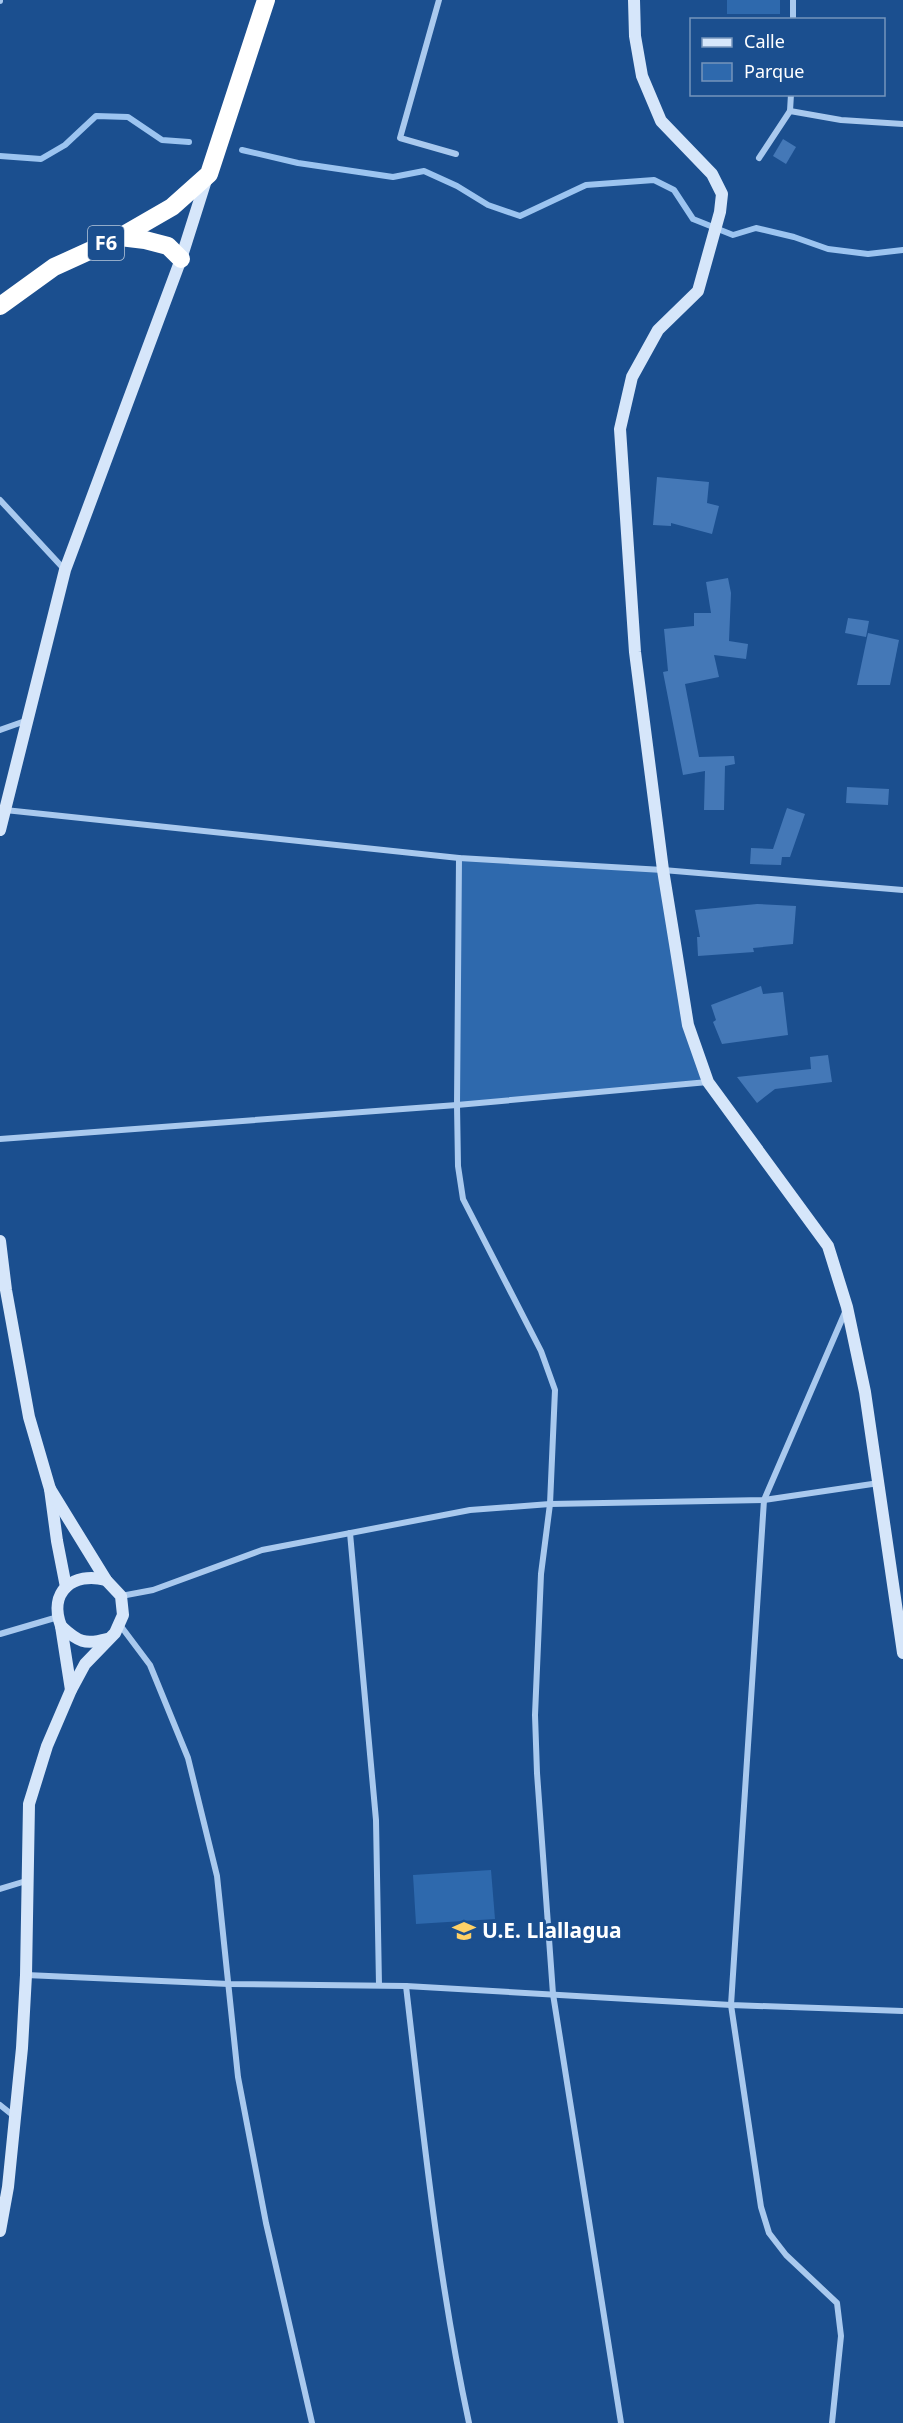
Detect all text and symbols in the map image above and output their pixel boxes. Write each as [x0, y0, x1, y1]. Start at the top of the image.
legend [690, 18, 885, 96]
text: Calle [744, 29, 785, 53]
text: Parque [744, 59, 804, 83]
road number: F6 [88, 226, 124, 260]
place label: U.E. Llallagua [482, 1916, 622, 1944]
school or university icon: U.E. Llallagua [451, 1918, 477, 1944]

